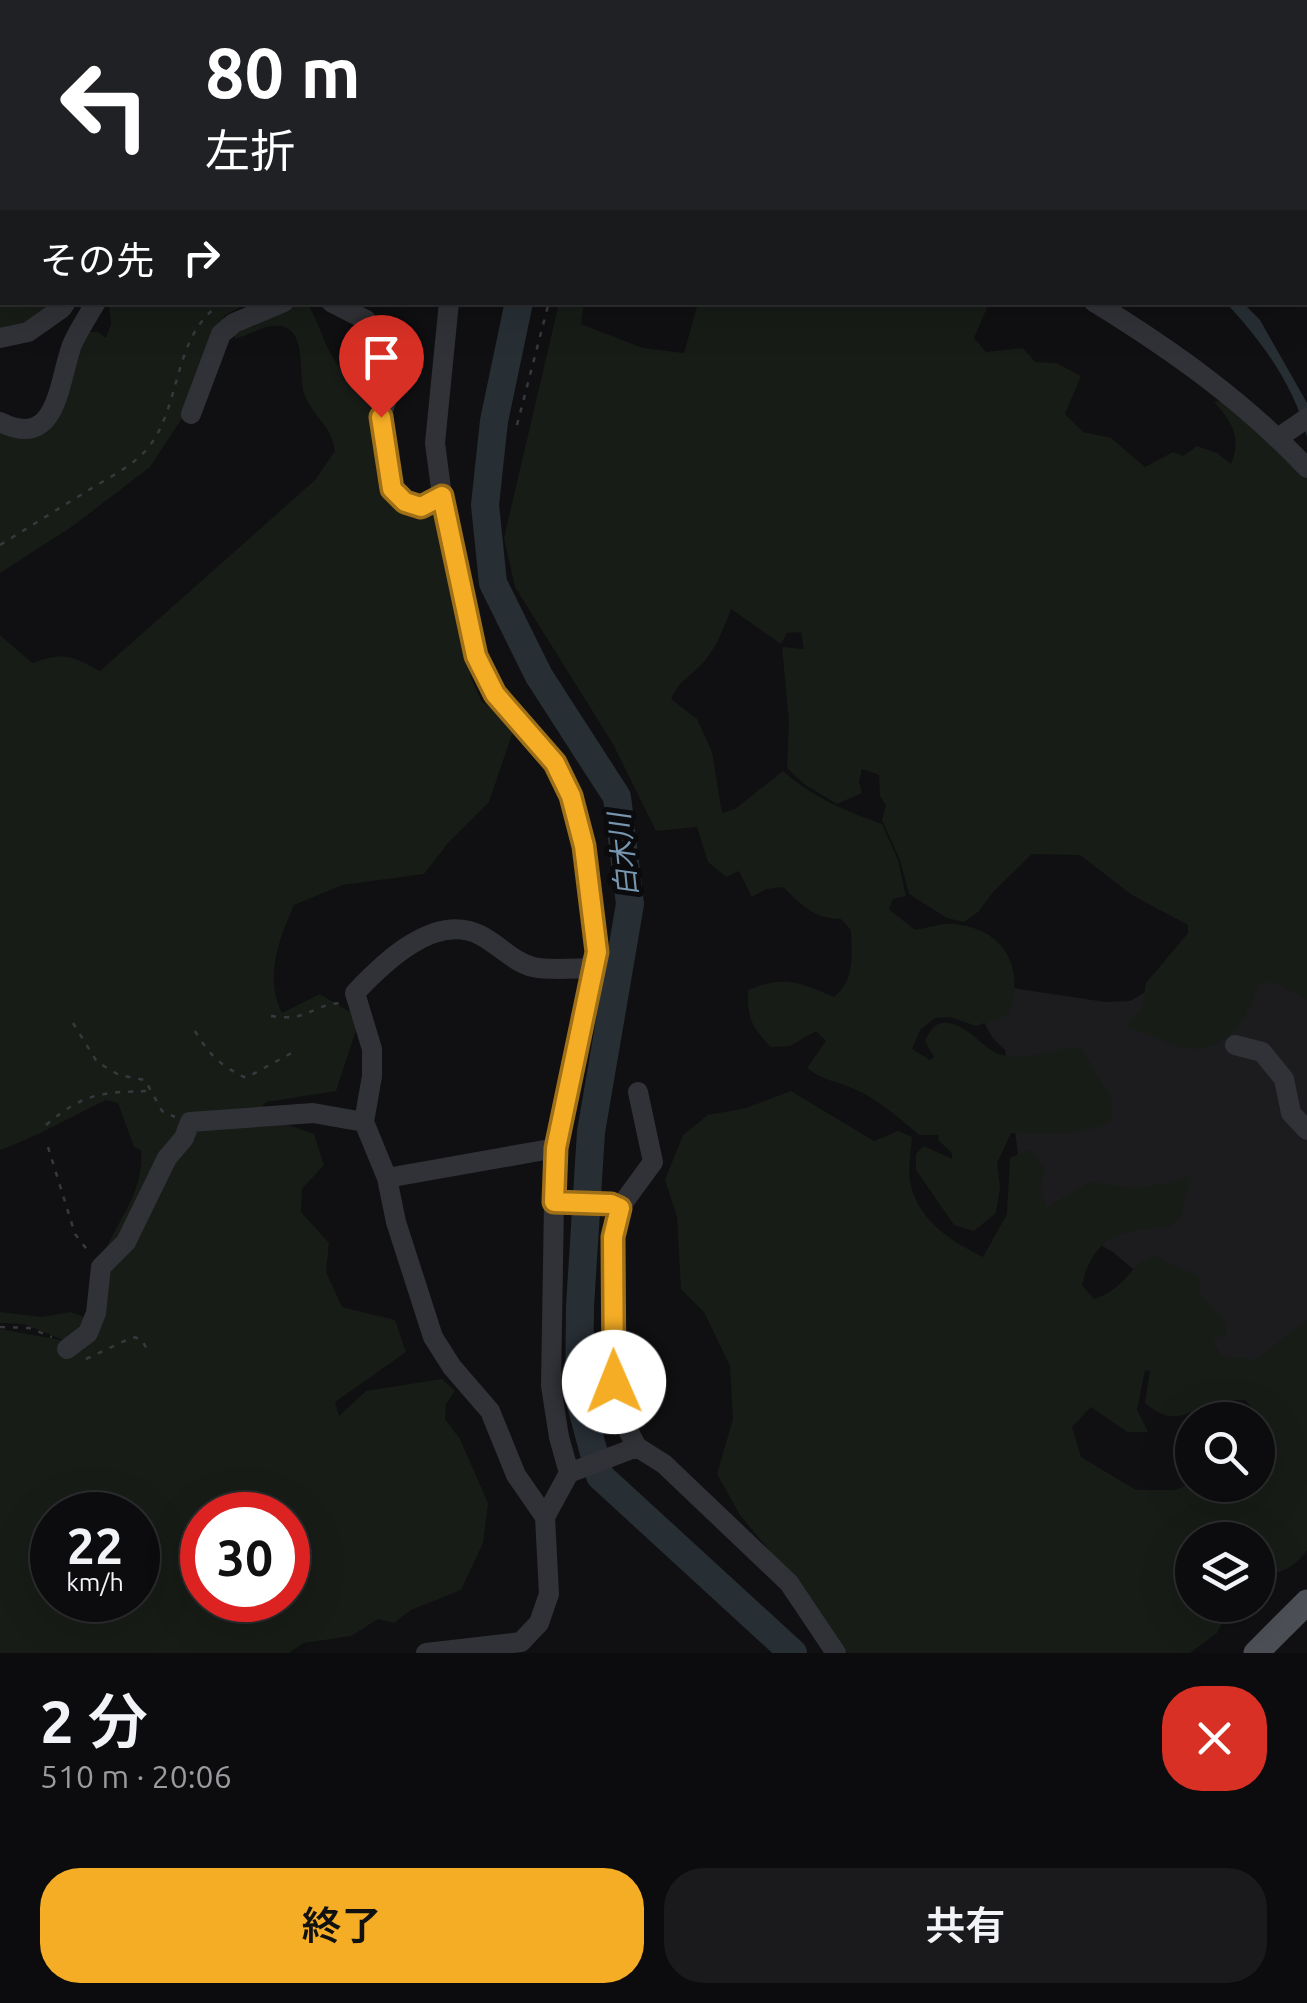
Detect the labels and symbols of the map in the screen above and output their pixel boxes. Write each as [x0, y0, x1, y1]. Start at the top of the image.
pin [339, 315, 424, 418]
water label: 白木川 [602, 809, 642, 898]
position arrow [562, 1330, 666, 1434]
speed limit sign: 30 [180, 1492, 310, 1622]

